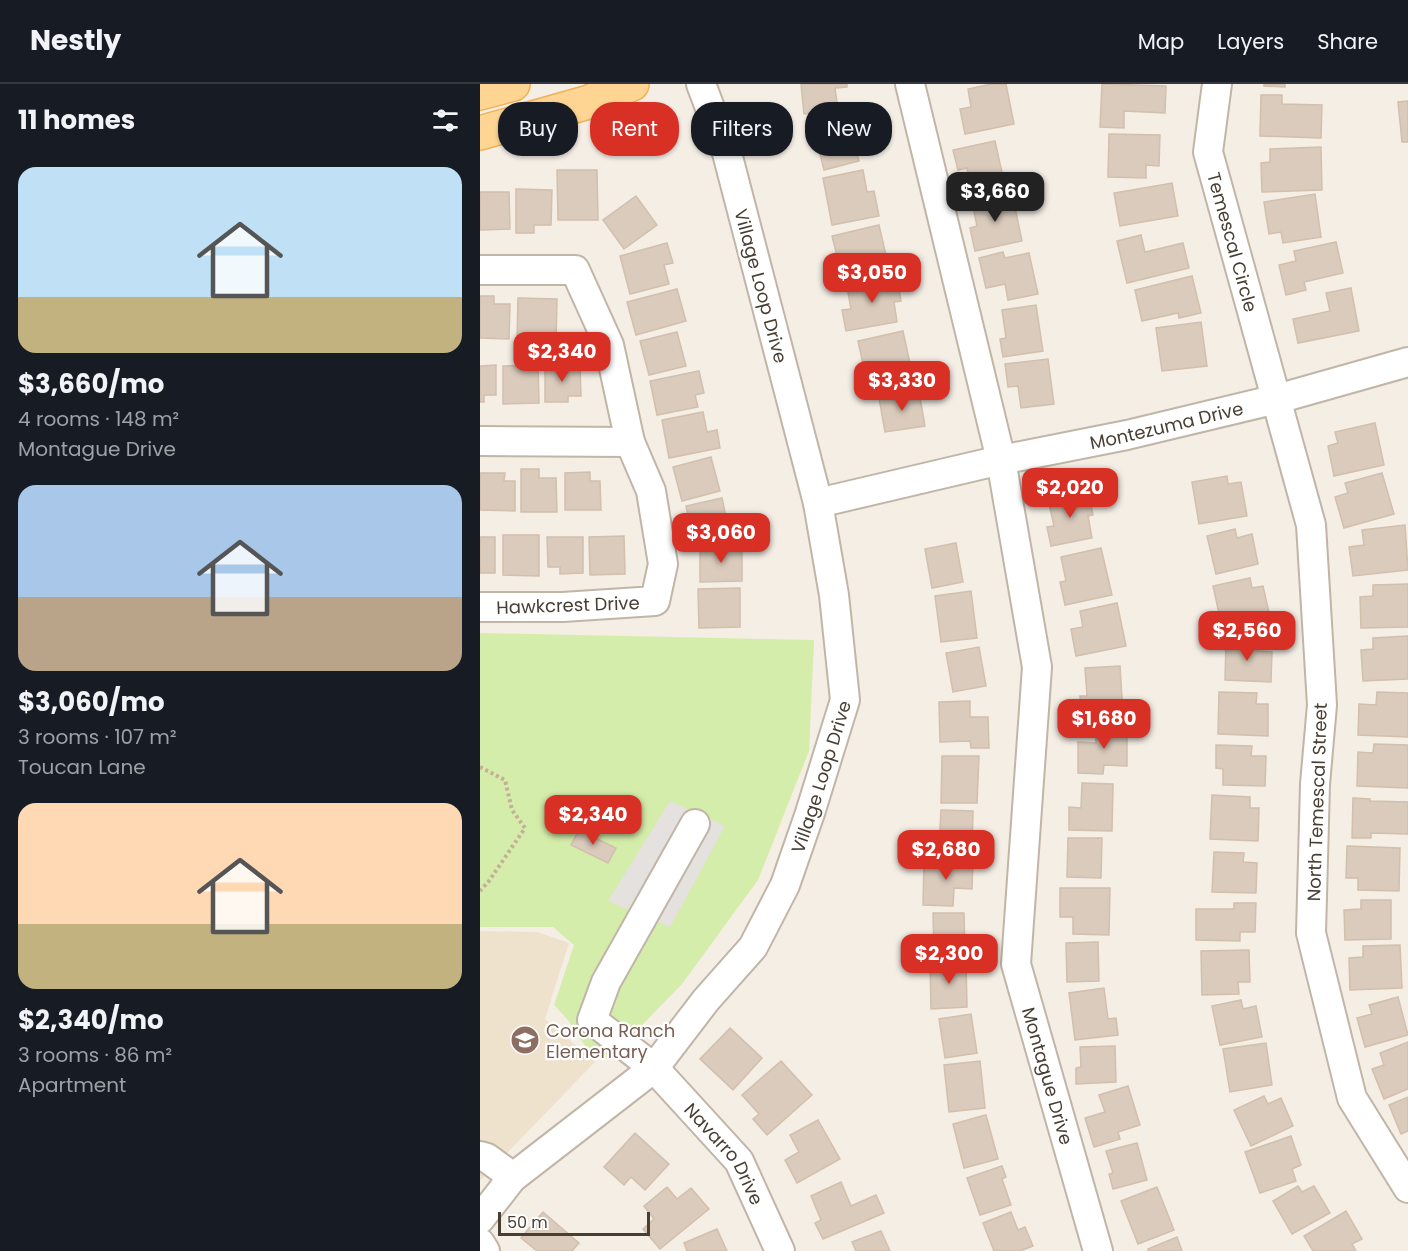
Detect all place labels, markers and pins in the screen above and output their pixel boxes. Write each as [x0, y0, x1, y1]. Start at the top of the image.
pin: $3,660 [946, 172, 1044, 223]
pin: $3,050 [823, 253, 921, 304]
pin: $2,340 [513, 332, 611, 383]
pin: $3,330 [853, 361, 951, 412]
pin: $2,020 [1021, 468, 1119, 519]
pin: $3,060 [672, 513, 770, 564]
pin: $2,560 [1198, 611, 1296, 662]
pin: $1,680 [1055, 699, 1153, 750]
pin: $2,340 [544, 795, 642, 846]
pin: $2,680 [897, 830, 995, 881]
pin: $2,300 [900, 934, 998, 985]
place label: Corona Ranch Elementary [546, 1018, 675, 1064]
school or university icon: Corona Ranch Elementary [509, 1024, 541, 1056]

